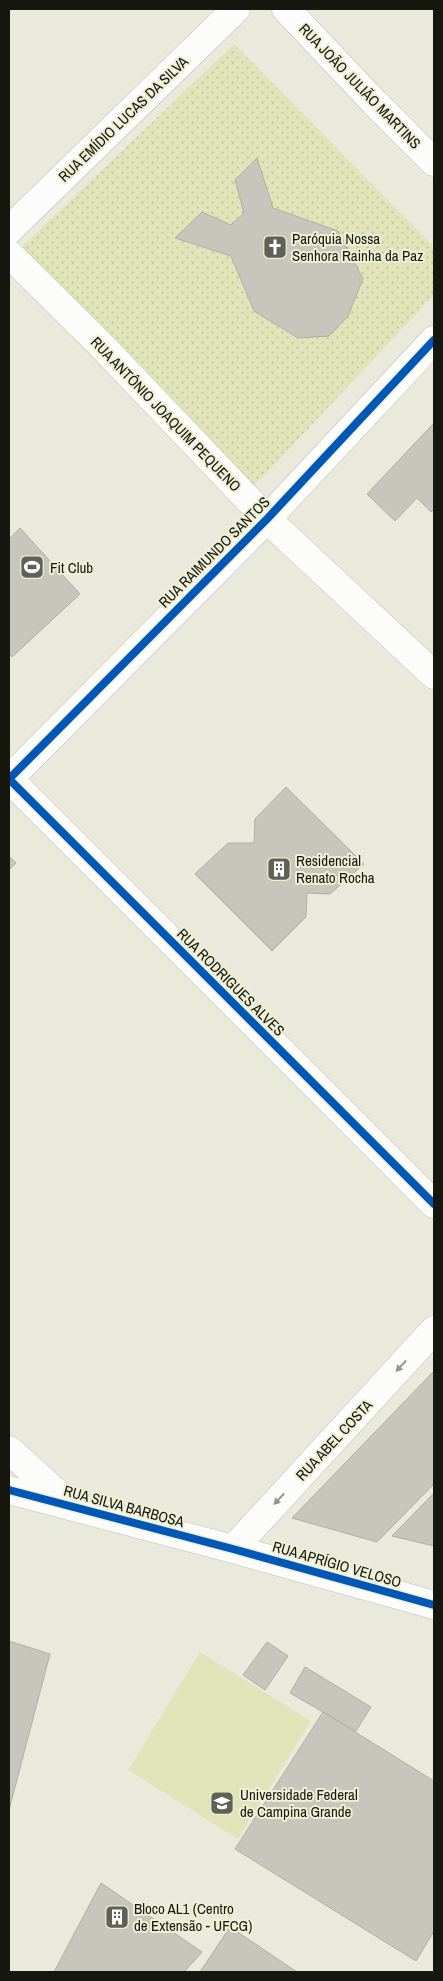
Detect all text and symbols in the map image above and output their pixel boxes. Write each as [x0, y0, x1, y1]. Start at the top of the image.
street label: RUA JOÃO JULIÃO MARTINS [294, 19, 426, 153]
street label: RUA EMÍDIO LUCAS DA SILVA [53, 51, 193, 187]
place label: Paróquia Nossa Senhora Rainha da Paz [292, 228, 423, 266]
church icon: Paróquia Nossa Senhora Rainha da Paz [262, 234, 288, 260]
street label: RUA ANTÔNIO JOAQUIM PEQUENO [86, 332, 246, 496]
street label: RUA RAIMUNDO SANTOS [154, 492, 274, 612]
sports icon: Fit Club [19, 554, 45, 580]
place label: Fit Club [50, 557, 93, 578]
place label: Residencial Renato Rocha [296, 850, 375, 888]
building icon: Residencial Renato Rocha [266, 856, 292, 882]
street label: RUA RODRIGUES ALVES [172, 923, 290, 1041]
one-way arrow [395, 1360, 407, 1372]
street label: RUA ABEL COSTA [291, 1394, 378, 1485]
street label: RUA SILVA BARBOSA [61, 1480, 187, 1532]
one-way arrow [273, 1492, 285, 1504]
street label: RUA APRÍGIO VELOSO [270, 1536, 404, 1592]
place label: Universidade Federal de Campina Grande [240, 1784, 358, 1822]
school or university icon: Universidade Federal de Campina Grande [209, 1790, 235, 1816]
place label: Bloco AL1 (Centro de Extensão - UFCG) [134, 1898, 252, 1936]
building icon: Bloco AL1 (Centro de Extensão - UFCG) [104, 1904, 130, 1930]

